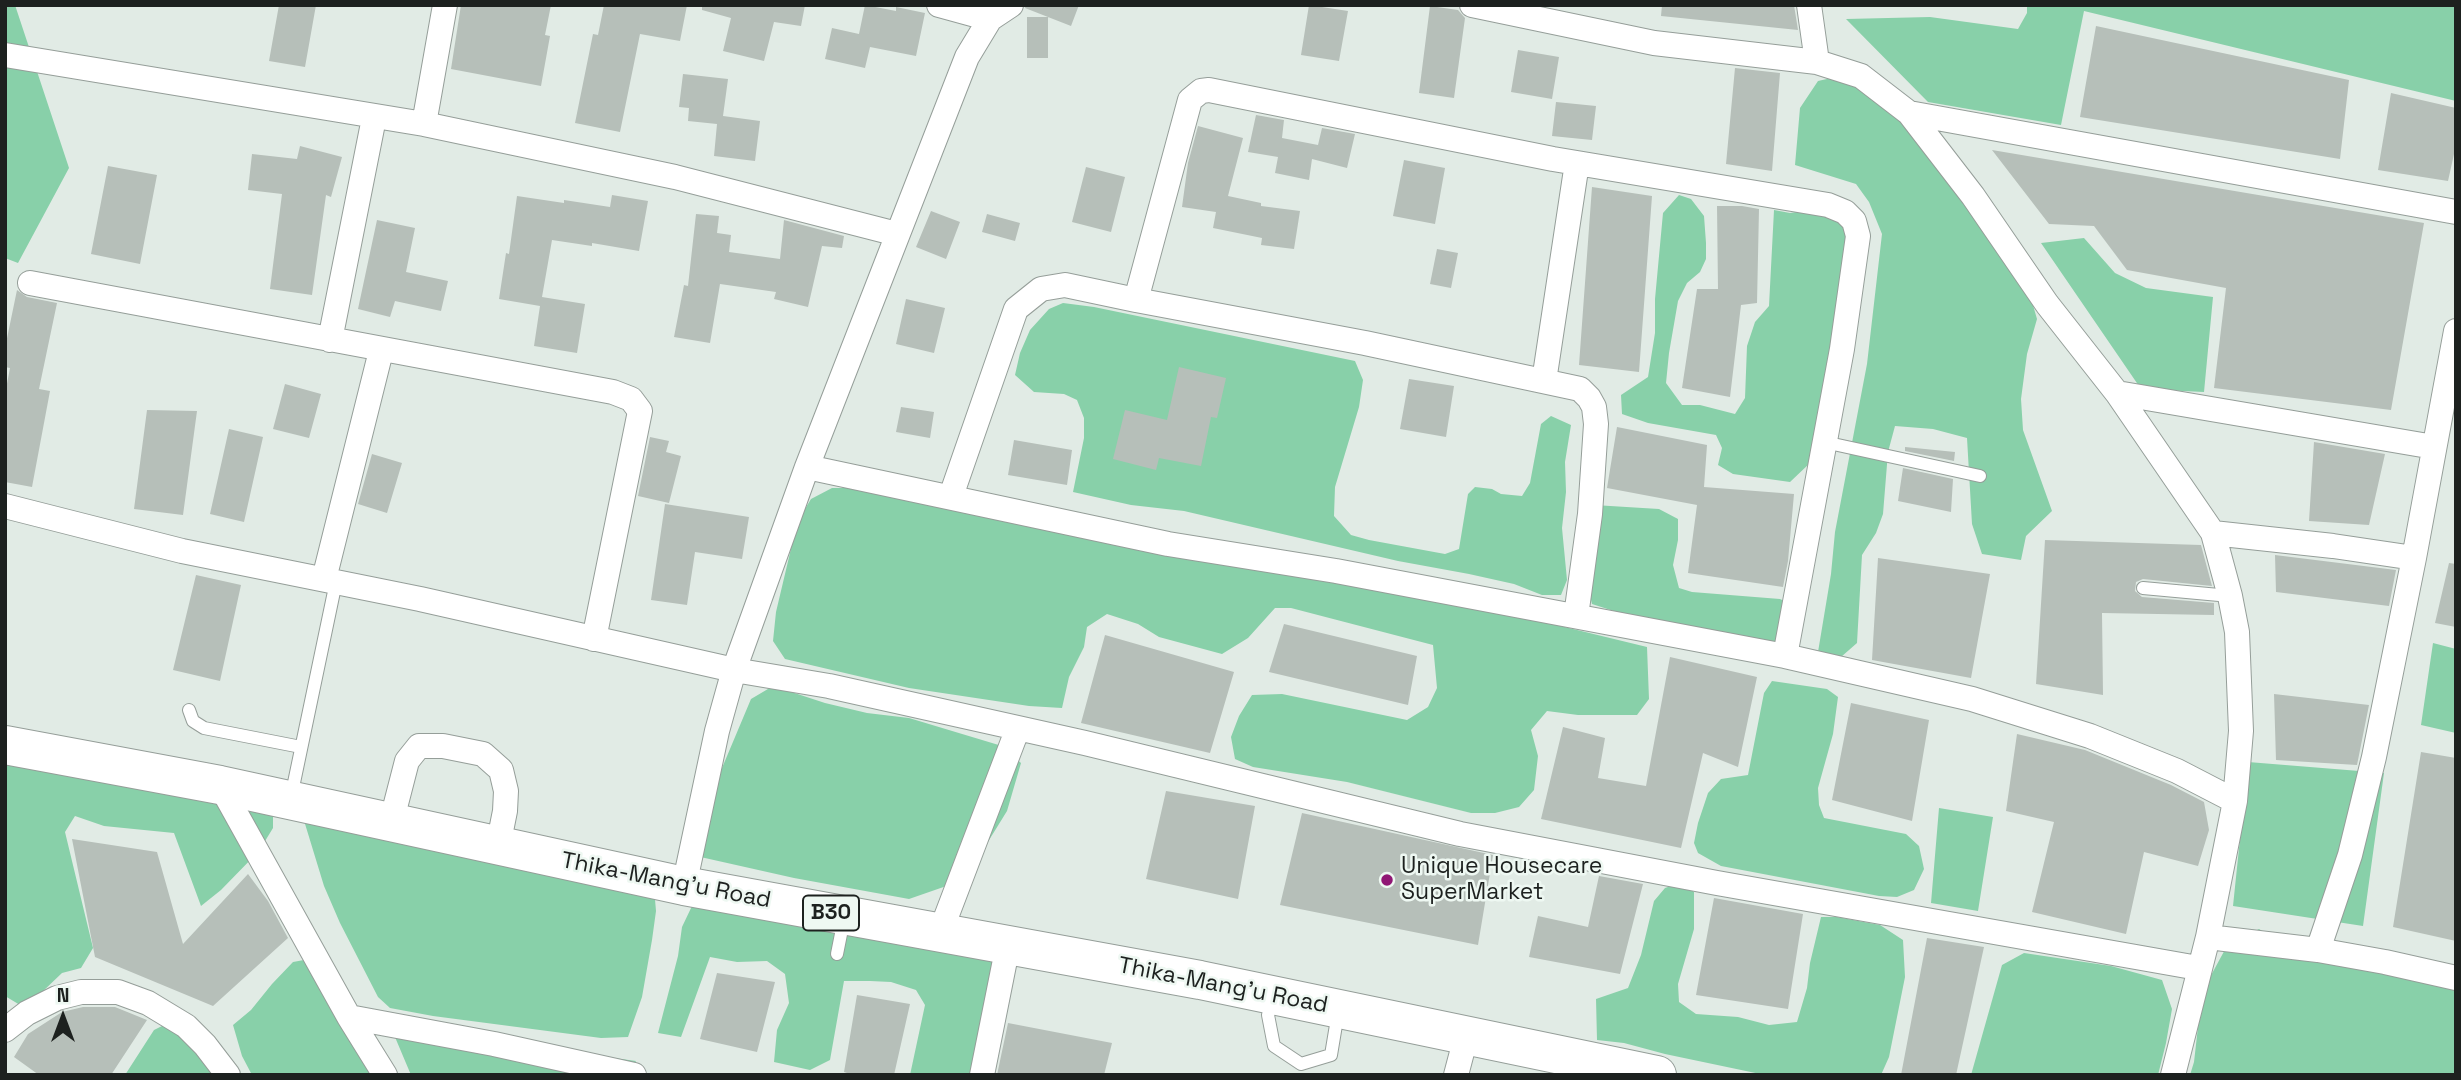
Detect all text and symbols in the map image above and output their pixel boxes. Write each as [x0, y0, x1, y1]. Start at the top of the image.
street label: Thika-Mang'u Road [559, 847, 773, 915]
place label: Unique Housecare SuperMarket [1401, 853, 1602, 907]
marker: Unique Housecare SuperMarket [1379, 872, 1395, 888]
road number: B30 [803, 895, 859, 930]
street label: Thika-Mang'u Road [1116, 952, 1330, 1020]
north arrow [28, 982, 98, 1052]
text: N [57, 983, 69, 1008]

